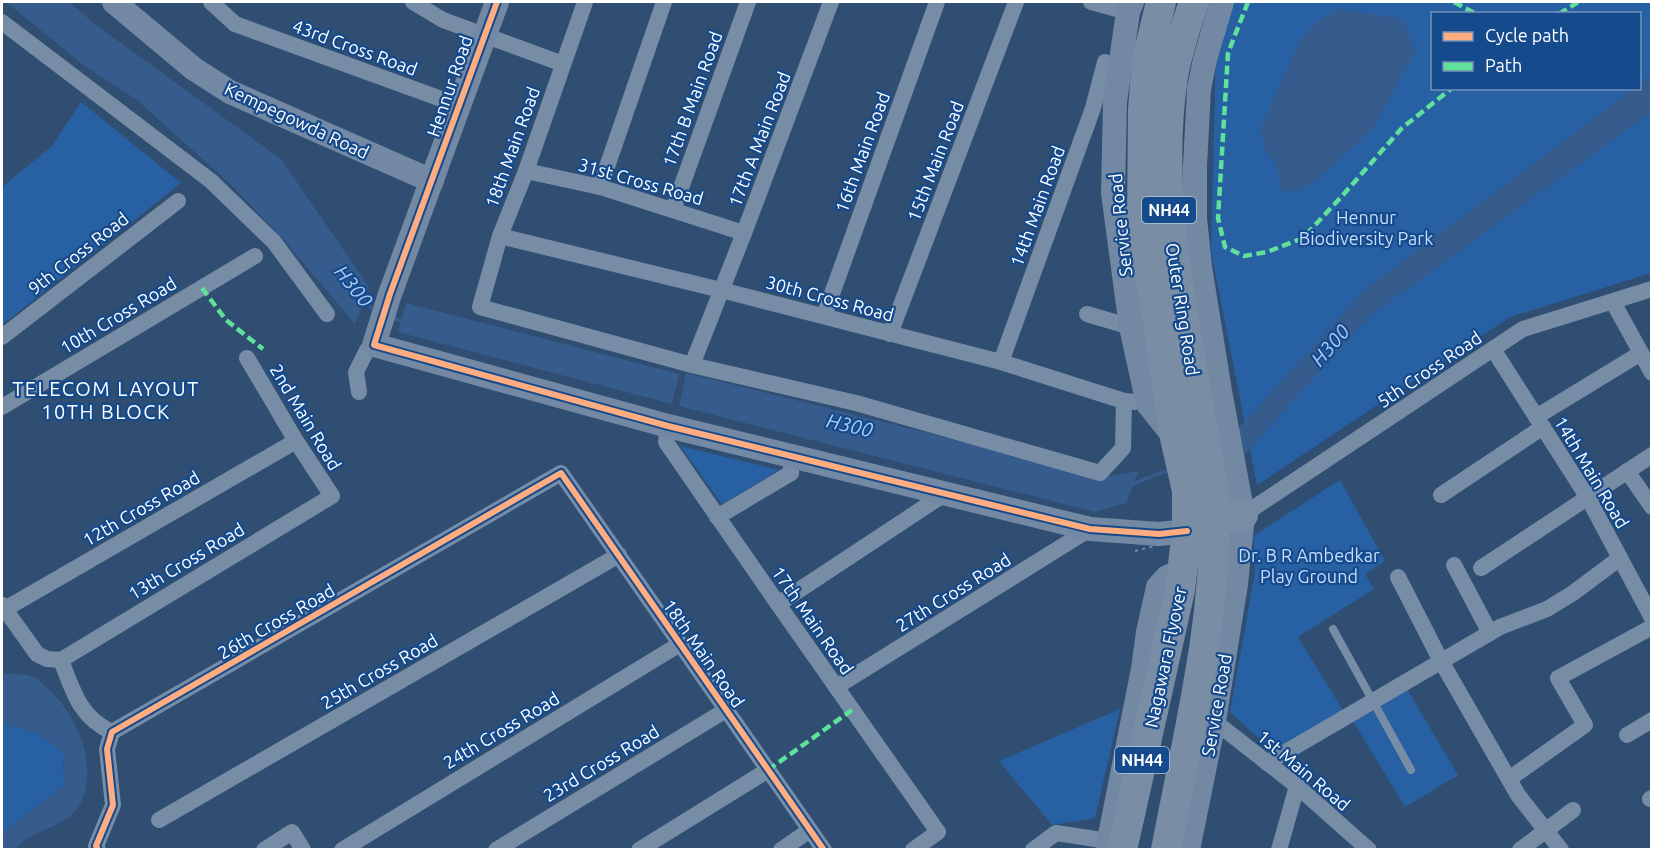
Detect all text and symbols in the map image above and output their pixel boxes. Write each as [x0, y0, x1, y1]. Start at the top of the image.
legend [1431, 12, 1641, 90]
street label: 43rd Cross Road [290, 15, 420, 79]
text: Cycle path [1485, 25, 1569, 45]
street label: 17th B Main Road [658, 29, 726, 169]
street label: Hennur Road [422, 33, 476, 139]
text: Path [1485, 55, 1522, 75]
street label: 17th A Main Road [724, 69, 794, 209]
street label: Kempegowda Road [222, 78, 372, 162]
street label: 18th Main Road [481, 84, 543, 210]
street label: 16th Main Road [831, 89, 893, 215]
street label: 15th Main Road [903, 98, 967, 224]
street label: 14th Main Road [1006, 143, 1068, 269]
street label: 31st Cross Road [576, 154, 706, 208]
street label: Service Road [1105, 172, 1135, 278]
road number: NH44 [1142, 197, 1196, 223]
park label: Hennur Biodiversity Park [1299, 207, 1433, 248]
street label: 9th Cross Road [24, 208, 132, 298]
street label: Outer Ring Road [1163, 241, 1203, 377]
water label: H300 [330, 260, 378, 312]
street label: 30th Cross Road [764, 271, 896, 325]
street label: 10th Cross Road [57, 273, 179, 357]
water label: H300 [1306, 320, 1354, 370]
street label: 5th Cross Road [1373, 327, 1485, 411]
street label: 2nd Main Road [266, 360, 346, 474]
district label: TELECOM LAYOUT 10TH BLOCK [12, 377, 200, 423]
water label: H300 [824, 408, 876, 442]
street label: 14th Main Road [1551, 412, 1633, 532]
street label: 12th Cross Road [79, 466, 203, 550]
street label: 13th Cross Road [125, 519, 247, 603]
park label: Dr. B R Ambedkar Play Ground [1238, 545, 1380, 586]
street label: 27th Cross Road [892, 549, 1014, 635]
street label: 17th Main Road [768, 562, 858, 678]
street label: 26th Cross Road [214, 579, 338, 663]
street label: Nagawara Flyover [1140, 584, 1190, 729]
street label: 18th Main Road [659, 595, 749, 711]
street label: 25th Cross Road [317, 629, 441, 713]
street label: Service Road [1197, 652, 1235, 758]
street label: 24th Cross Road [440, 688, 562, 772]
street label: 23rd Cross Road [540, 721, 662, 805]
street label: 1st Main Road [1254, 726, 1354, 814]
road number: NH44 [1115, 747, 1169, 773]

